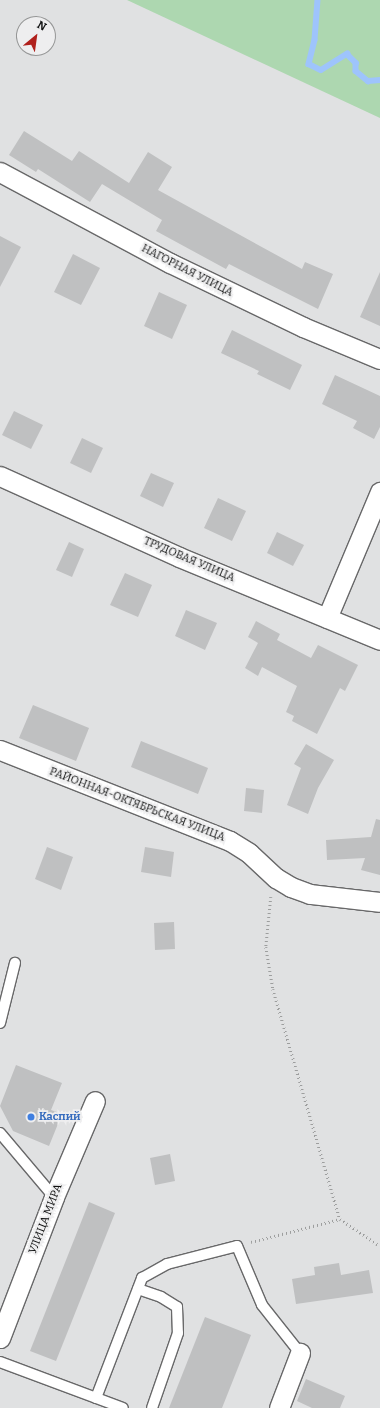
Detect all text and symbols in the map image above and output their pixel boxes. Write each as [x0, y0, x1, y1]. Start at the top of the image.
north arrow [16, 16, 56, 56]
text: N [35, 18, 48, 34]
street label: НАГОРНАЯ УЛИЦА [139, 242, 235, 300]
street label: ТРУДОВАЯ УЛИЦА [141, 535, 237, 585]
street label: РАЙОННАЯ-ОКТЯБРЬСКАЯ УЛИЦА [47, 765, 227, 845]
place label: Каспий [39, 1110, 81, 1124]
marker: Каспий [26, 1112, 36, 1122]
street label: УЛИЦА МИРА [27, 1182, 65, 1256]

